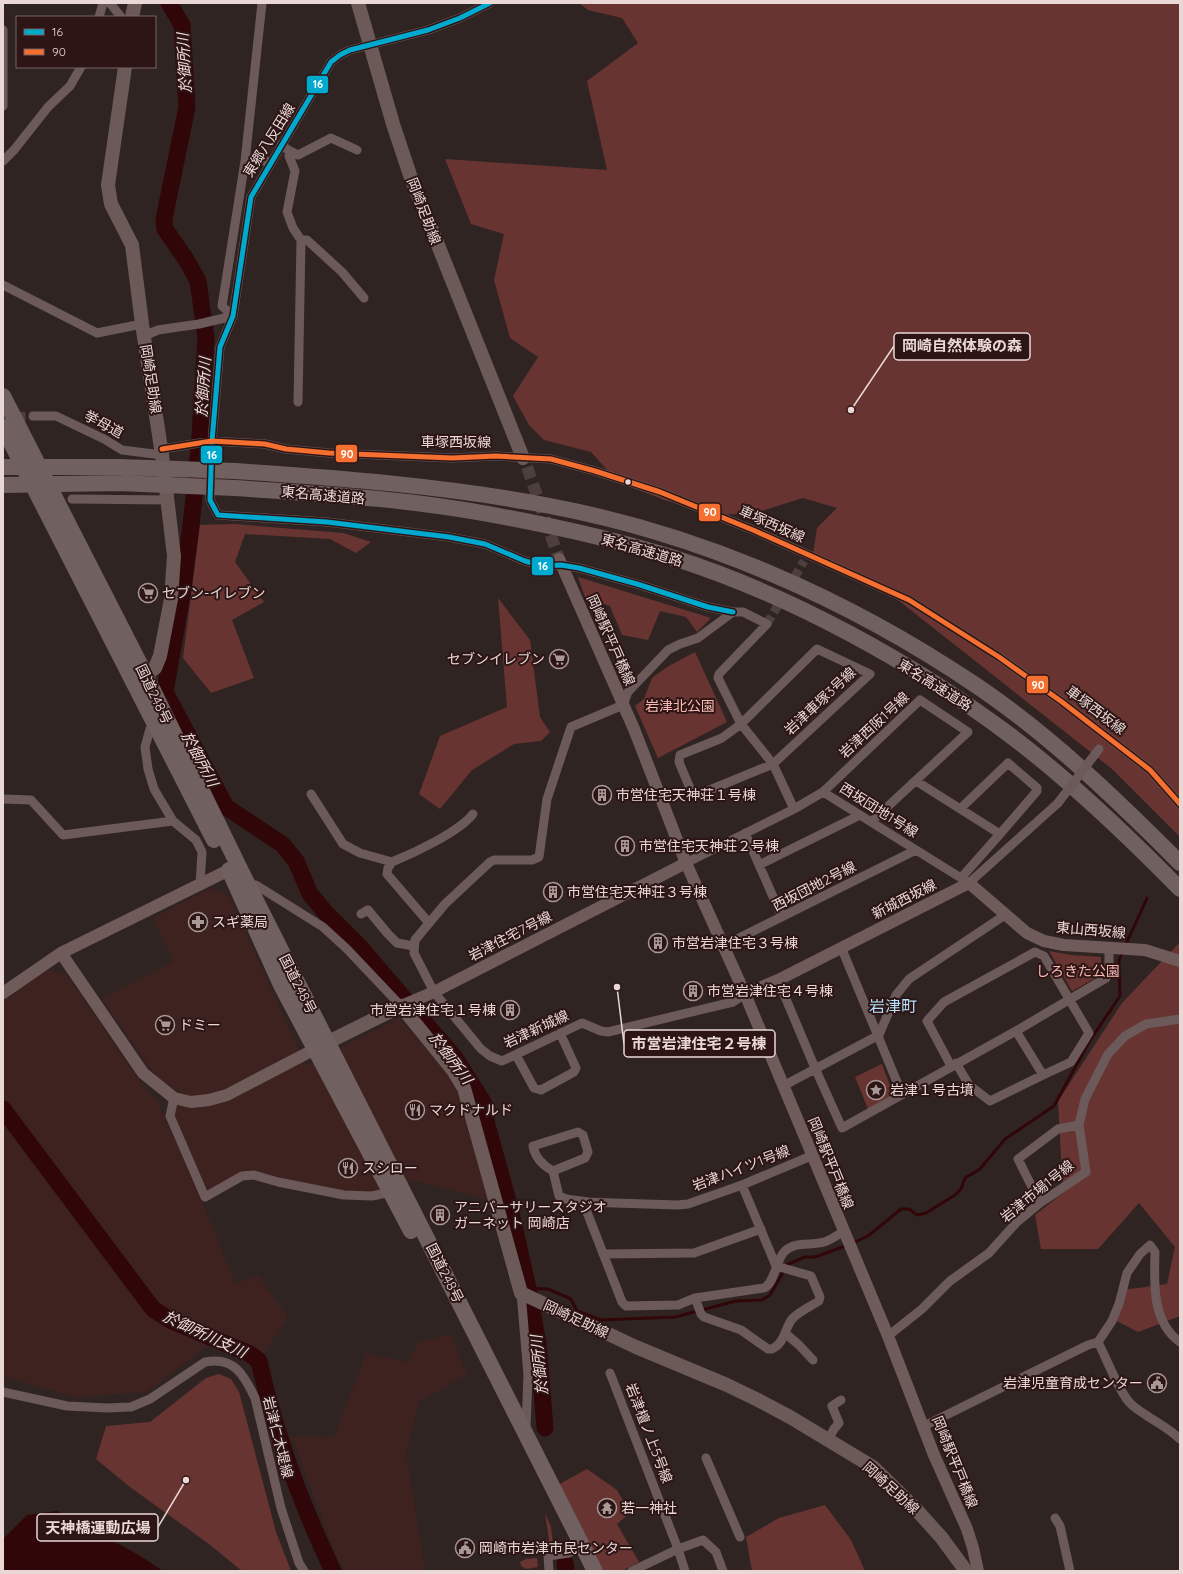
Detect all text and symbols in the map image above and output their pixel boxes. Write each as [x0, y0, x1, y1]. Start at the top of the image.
legend [16, 16, 156, 68]
text: 16 [52, 24, 63, 39]
water label: 於御所川 [173, 31, 195, 93]
text: 90 [52, 44, 66, 59]
line badge: 16 [306, 75, 329, 94]
text: 16 [313, 77, 323, 91]
street label: 東郷八反田線 [239, 100, 299, 180]
street label: 岡崎足助線 [403, 175, 445, 247]
callout: 岡崎自然体験の森 [894, 333, 1030, 360]
text: 岡崎自然体験の森 [902, 336, 1022, 355]
street label: 岡崎足助線 [137, 343, 165, 415]
water label: 於御所川 [191, 354, 215, 418]
street label: 挙母道 [81, 406, 127, 442]
street label: 車塚西坂線 [421, 433, 491, 451]
line badge: 90 [335, 444, 358, 463]
line badge: 16 [200, 445, 223, 464]
text: 90 [340, 447, 354, 461]
text: 16 [207, 448, 217, 462]
unlabelled marker [623, 477, 633, 487]
street label: 東名高速道路 [280, 482, 366, 508]
street label: 車塚西坂線 [736, 502, 808, 546]
line badge: 90 [698, 503, 721, 522]
text: 90 [703, 505, 717, 519]
street label: 東名高速道路 [599, 530, 685, 570]
line badge: 16 [531, 556, 554, 576]
text: 16 [538, 559, 548, 573]
supermarket icon: セブン-イレブン [137, 582, 159, 604]
place label: セブン-イレブン [162, 584, 265, 602]
street label: 岡崎駅平戸橋線 [583, 592, 639, 688]
supermarket icon: セブンイレブン [548, 648, 570, 670]
place label: セブンイレブン [447, 650, 545, 668]
street label: 東名高速道路 [895, 655, 975, 715]
street label: 国道248号 [132, 661, 176, 727]
street label: 岩津車塚3号線 [780, 663, 860, 739]
line badge: 90 [1026, 675, 1049, 694]
text: 90 [1031, 678, 1045, 692]
street label: 車塚西坂線 [1063, 682, 1129, 738]
street label: 岩津西阪1号線 [835, 688, 913, 762]
park label: 岩津北公園 [645, 697, 715, 715]
water label: 於御所川 [178, 728, 223, 792]
street label: 西坂団地1号線 [836, 779, 922, 841]
building icon: 市営住宅天神荘１号棟 [591, 784, 613, 806]
place label: 市営住宅天神荘１号棟 [616, 786, 756, 804]
building icon: 市営住宅天神荘２号棟 [614, 835, 636, 857]
place label: 市営住宅天神荘２号棟 [639, 837, 779, 855]
street label: 西坂団地2号線 [769, 857, 859, 915]
street label: 新城西坂線 [869, 875, 939, 923]
building icon: 市営住宅天神荘３号棟 [542, 881, 564, 903]
place label: 市営住宅天神荘３号棟 [567, 883, 707, 901]
street label: 岩津住宅7号線 [465, 907, 555, 965]
pharmacy icon: スギ薬局 [187, 911, 209, 933]
place label: スギ薬局 [212, 913, 268, 931]
street label: 東山西坂線 [1055, 918, 1127, 942]
building icon: 市営岩津住宅３号棟 [647, 932, 669, 954]
place label: 市営岩津住宅３号棟 [672, 934, 798, 952]
street label: 国道248号 [275, 951, 321, 1017]
park label: しろきた公園 [1036, 962, 1120, 980]
building icon: 市営岩津住宅４号棟 [682, 980, 704, 1002]
place label: 市営岩津住宅４号棟 [707, 982, 833, 1000]
district label: 岩津町 [869, 996, 917, 1016]
building icon: 市営岩津住宅１号棟 [499, 999, 521, 1021]
place label: 市営岩津住宅１号棟 [370, 1001, 496, 1019]
street label: 岩津新城線 [500, 1006, 572, 1052]
supermarket icon: ドミー [154, 1014, 176, 1036]
place label: ドミー [179, 1016, 221, 1034]
water label: 於御所川 [425, 1028, 478, 1089]
callout: 市営岩津住宅２号棟 [624, 1030, 775, 1057]
text: 市営岩津住宅２号棟 [631, 1034, 767, 1053]
place icon: 岩津１号古墳 [865, 1079, 887, 1101]
place label: 岩津１号古墳 [890, 1081, 974, 1099]
restaurant icon: マクドナルド [404, 1099, 426, 1121]
place label: マクドナルド [429, 1101, 513, 1119]
street label: 岡崎駅平戸橋線 [804, 1114, 858, 1212]
street label: 岩津ハイツ1号線 [690, 1141, 792, 1195]
street label: 岩津市場1号線 [997, 1156, 1077, 1226]
restaurant icon: スシロー [337, 1157, 359, 1179]
place label: スシロー [362, 1159, 418, 1177]
place label: アニバーサリースタジオ ガーネット 岡崎店 [454, 1198, 607, 1232]
building icon: アニバーサリースタジオ ガーネット 岡崎店 [429, 1204, 451, 1226]
street label: 国道248号 [422, 1240, 468, 1306]
street label: 岡崎足助線 [540, 1296, 612, 1342]
water label: 於御所川支川 [160, 1306, 252, 1362]
water label: 於御所川 [526, 1332, 552, 1396]
public building icon: 岩津児童育成センター [1146, 1372, 1168, 1394]
place label: 岩津児童育成センター [1003, 1374, 1143, 1392]
street label: 岩津檀ノ上5号線 [622, 1380, 676, 1486]
street label: 岩津仁木堤線 [259, 1394, 297, 1480]
street label: 岡崎駅平戸橋線 [928, 1413, 982, 1511]
street label: 岡崎足助線 [859, 1458, 923, 1518]
temple icon: 若一神社 [596, 1497, 618, 1519]
place label: 若一神社 [621, 1499, 677, 1517]
callout: 天神橋運動広場 [37, 1514, 158, 1541]
text: 天神橋運動広場 [45, 1518, 151, 1537]
public building icon: 岡崎市岩津市民センター [454, 1537, 476, 1559]
place label: 岡崎市岩津市民センター [479, 1539, 633, 1557]

